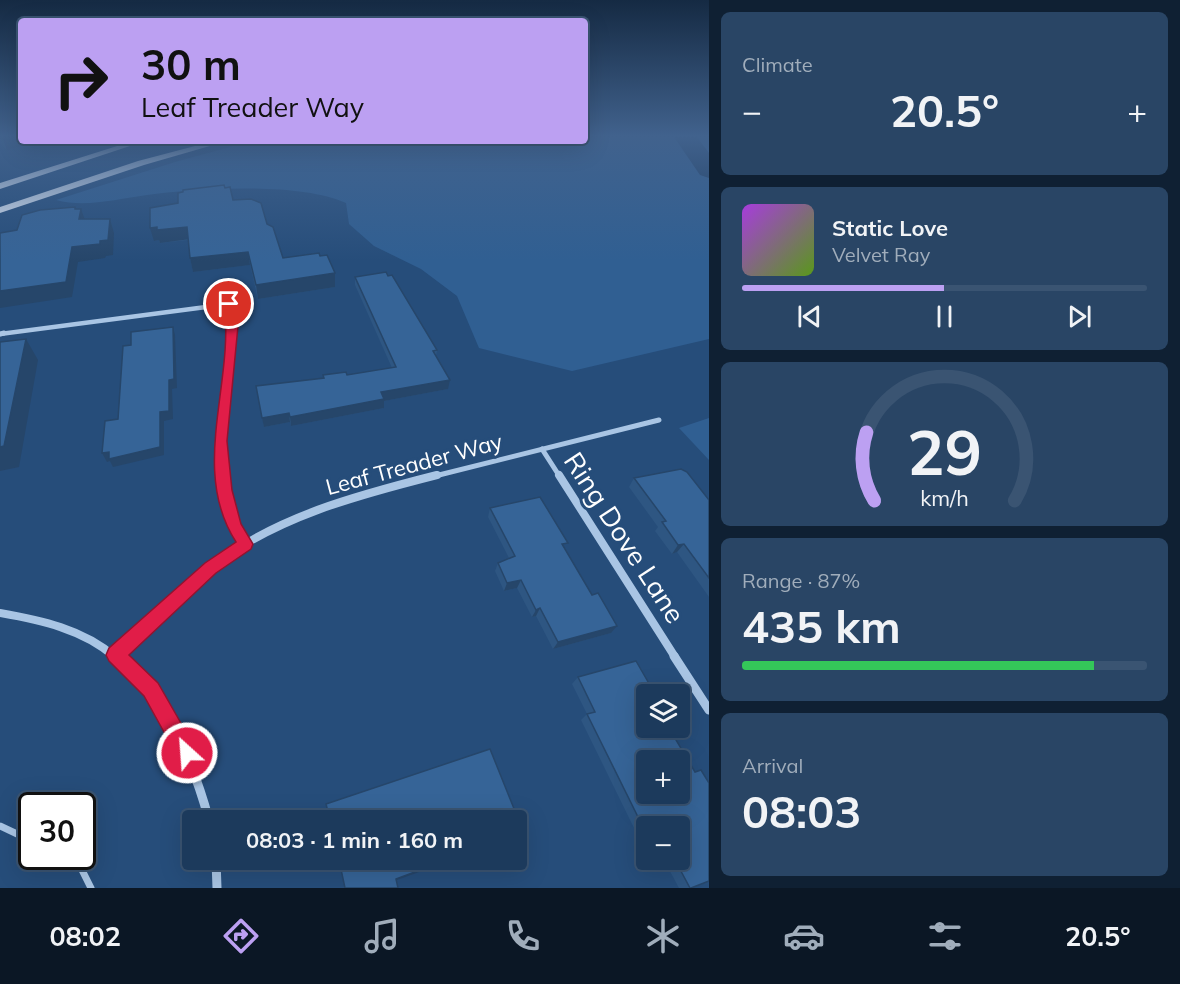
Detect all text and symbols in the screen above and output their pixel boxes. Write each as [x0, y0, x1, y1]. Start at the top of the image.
text: 30 m [141, 38, 241, 91]
icon: right [42, 42, 120, 120]
text: Climate [742, 52, 813, 77]
text: 20.5° [890, 82, 999, 138]
text: Leaf Treader Way [141, 90, 364, 124]
text: − [742, 90, 762, 131]
text: + [1127, 90, 1147, 131]
text: Static Love [832, 214, 948, 242]
text: Velvet Ray [832, 242, 930, 267]
pin [203, 278, 254, 329]
icon: arrive [212, 287, 245, 320]
icon: previous [793, 300, 826, 333]
icon: pause [928, 300, 961, 333]
icon: next [1063, 300, 1096, 333]
text: 29 [907, 412, 982, 491]
street label: Leaf Treader Way [323, 427, 506, 501]
street label: Ring Dove Lane [557, 446, 693, 629]
text: km/h [920, 484, 969, 511]
text: Range · 87% [742, 568, 860, 593]
text: 435 km [742, 598, 901, 654]
map controls [636, 684, 690, 870]
button: layers [636, 684, 690, 738]
position arrow [155, 721, 219, 785]
button: + [636, 750, 690, 804]
text: Arrival [742, 753, 803, 778]
text: 08:03 [742, 783, 861, 839]
speed limit sign: 30 [18, 792, 96, 870]
button: − [636, 816, 690, 870]
text: 08:03 · 1 min · 160 m [246, 826, 463, 854]
icon: directions [220, 915, 262, 957]
icon: music [361, 915, 403, 957]
icon: phone [502, 915, 544, 957]
icon: climate [642, 915, 684, 957]
icon: car [783, 915, 825, 957]
icon: filters [924, 915, 966, 957]
text: 08:02 [49, 919, 121, 953]
text: 20.5° [1065, 919, 1130, 953]

